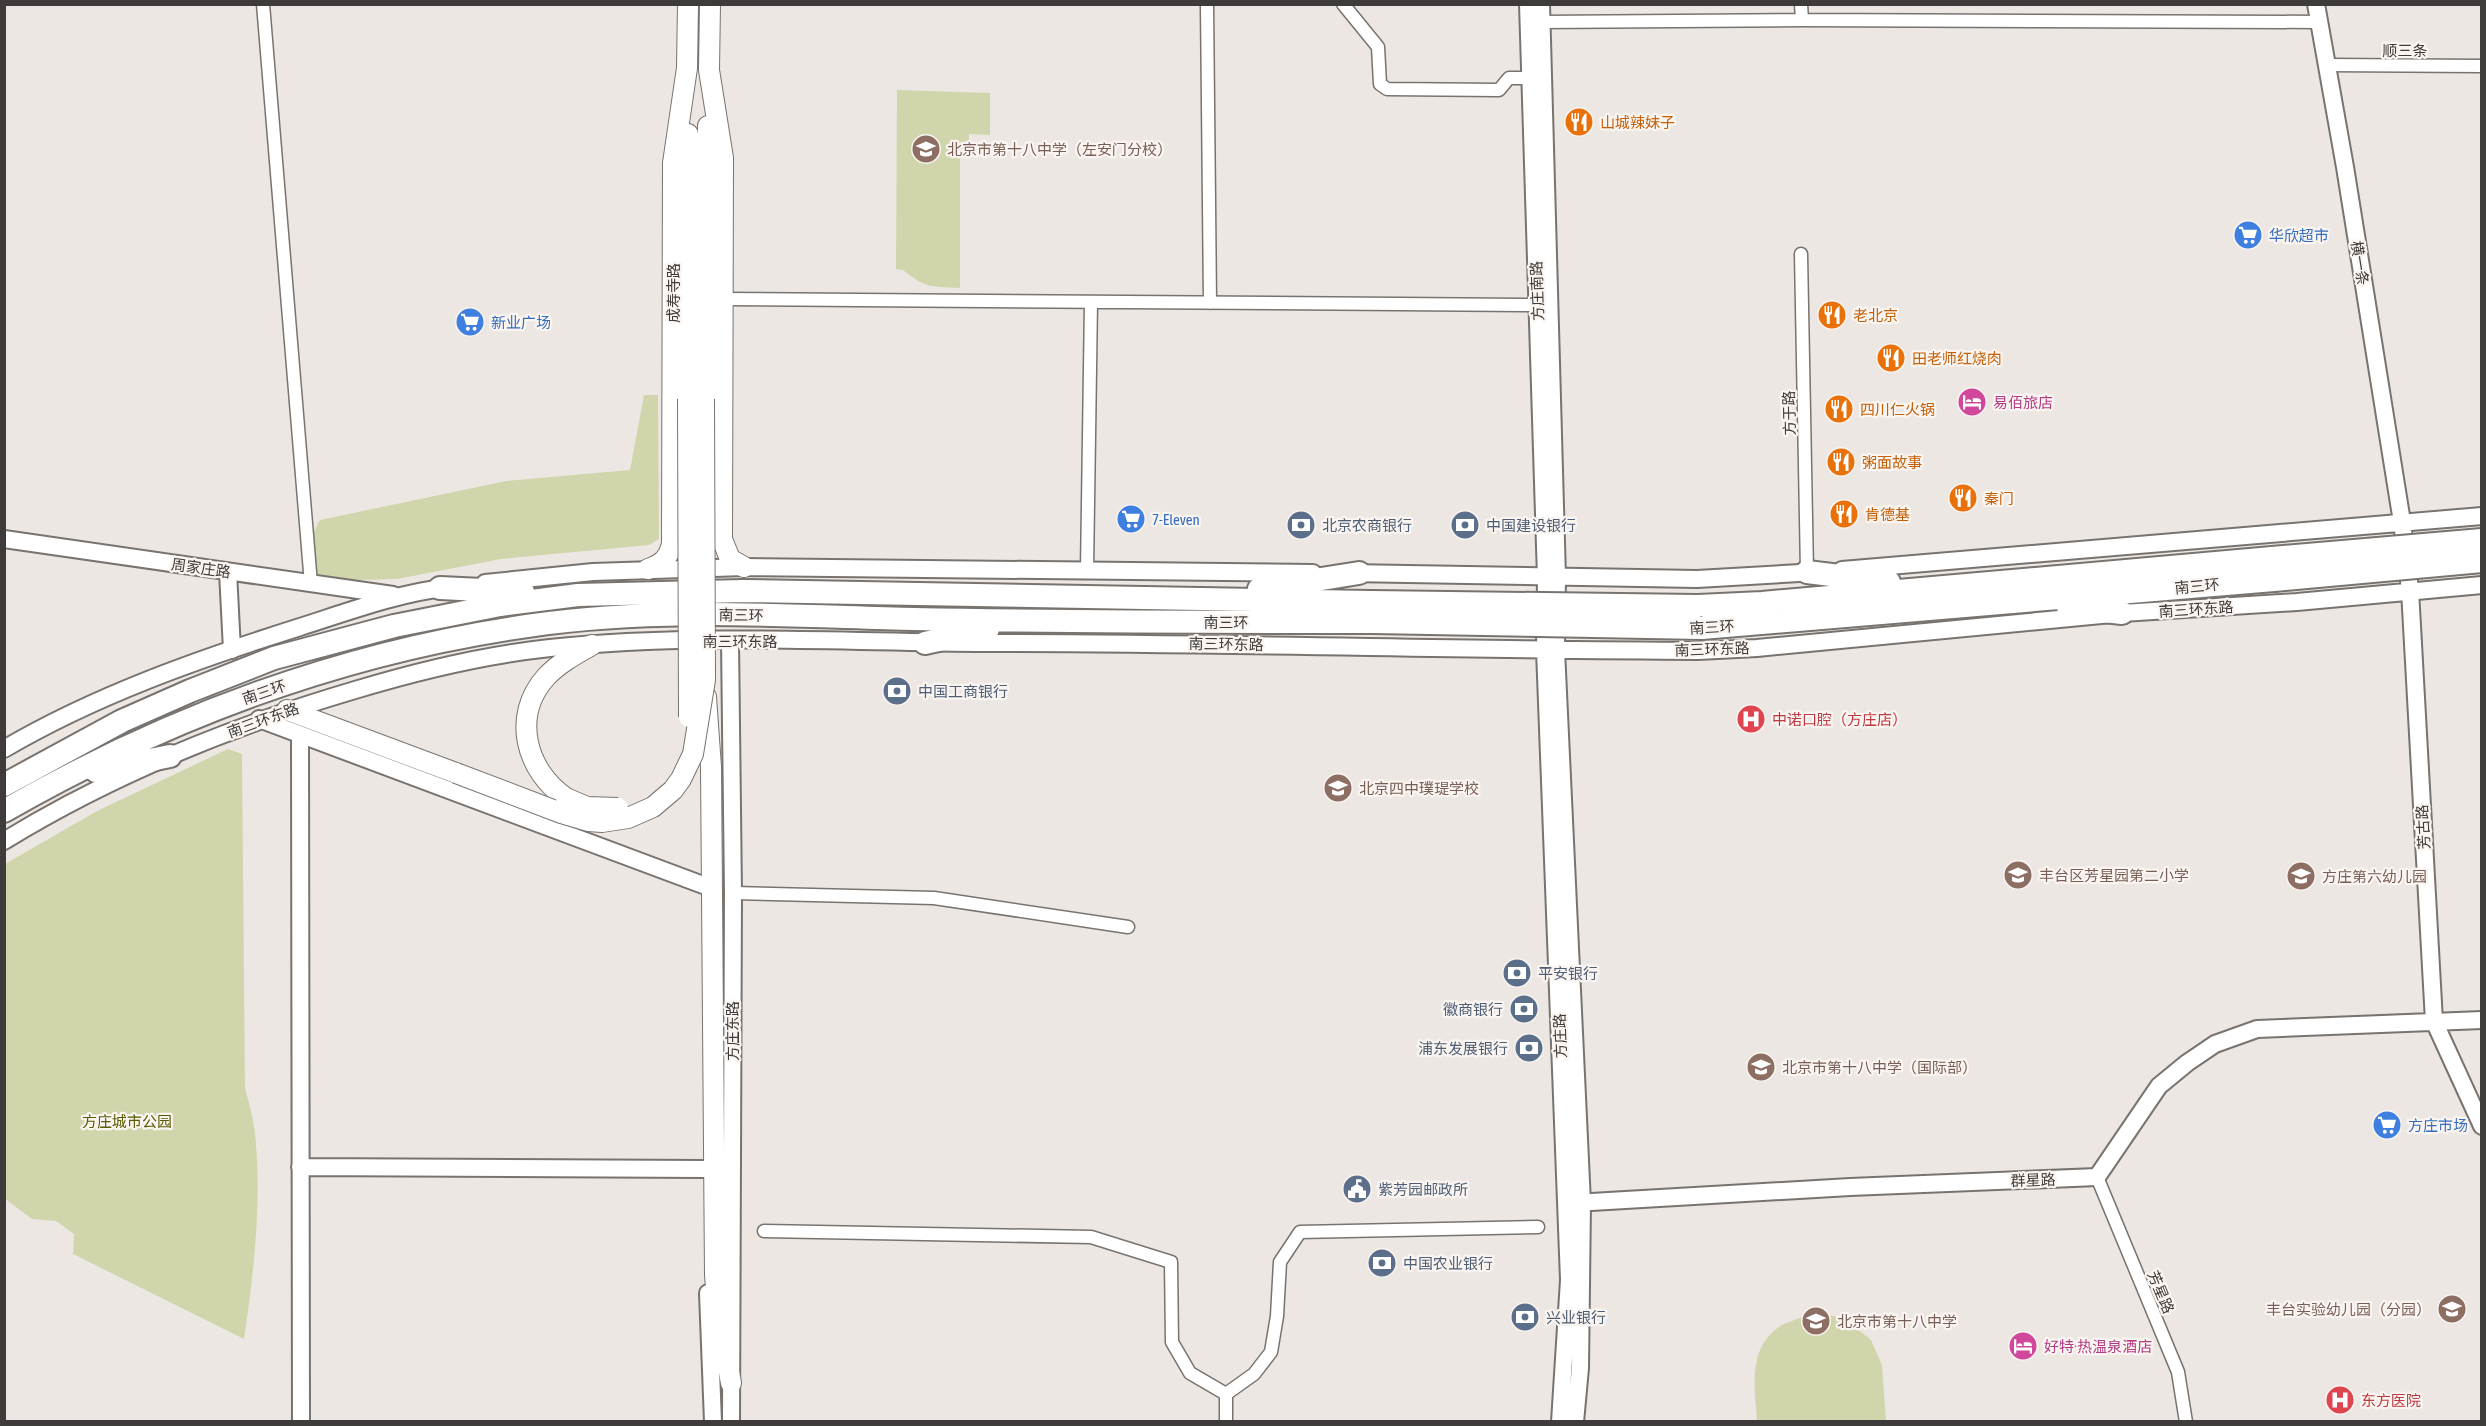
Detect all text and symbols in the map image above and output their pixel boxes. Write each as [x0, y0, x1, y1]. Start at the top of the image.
street label: 顺三条 [2382, 42, 2428, 59]
restaurant icon: 山城辣妹子 [1563, 106, 1595, 138]
place label: 山城辣妹子 [1600, 114, 1675, 131]
school or university icon: 北京市第十八中学（左安门分校） [910, 133, 942, 165]
place label: 北京市第十八中学（左安门分校） [947, 141, 1172, 158]
supermarket icon: 华欣超市 [2232, 219, 2264, 251]
place label: 华欣超市 [2269, 227, 2329, 244]
street label: 横一条 [2348, 239, 2372, 287]
street label: 方庄南路 [1527, 261, 1547, 321]
street label: 成寿寺路 [665, 263, 682, 323]
restaurant icon: 老北京 [1816, 299, 1848, 331]
supermarket icon: 新业广场 [454, 306, 486, 338]
place label: 老北京 [1853, 307, 1898, 324]
place label: 新业广场 [491, 314, 551, 331]
restaurant icon: 田老师红烧肉 [1875, 342, 1907, 374]
place label: 田老师红烧肉 [1912, 350, 2002, 367]
hotel icon: 易佰旅店 [1956, 386, 1988, 418]
street label: 方于路 [1780, 390, 1798, 436]
restaurant icon: 四川仁火锅 [1823, 393, 1855, 425]
place label: 易佰旅店 [1993, 394, 2053, 411]
place label: 四川仁火锅 [1860, 401, 1935, 418]
restaurant icon: 粥面故事 [1825, 446, 1857, 478]
place label: 粥面故事 [1862, 454, 1922, 471]
restaurant icon: 秦门 [1947, 482, 1979, 514]
place label: 秦门 [1984, 490, 2014, 507]
restaurant icon: 肯德基 [1828, 498, 1860, 530]
supermarket icon: 7-Eleven [1115, 503, 1147, 535]
place label: 肯德基 [1865, 506, 1910, 523]
bank icon: 北京农商银行 [1285, 509, 1317, 541]
bank icon: 中国建设银行 [1449, 509, 1481, 541]
place label: 7-Eleven [1152, 511, 1200, 528]
place label: 北京农商银行 [1322, 517, 1412, 534]
place label: 中国建设银行 [1486, 517, 1576, 534]
street label: 周家庄路 [170, 555, 232, 581]
street label: 南三环 [2174, 576, 2220, 596]
street label: 南三环东路 [2158, 598, 2234, 620]
street label: 南三环 [718, 606, 764, 624]
street label: 南三环 [1203, 614, 1249, 631]
street label: 南三环 [1689, 617, 1735, 637]
street label: 南三环东路 [702, 633, 778, 650]
street label: 南三环东路 [1188, 635, 1264, 653]
street label: 南三环东路 [1674, 639, 1750, 659]
bank icon: 中国工商银行 [881, 675, 913, 707]
street label: 南三环 [240, 677, 288, 707]
place label: 中国工商银行 [918, 683, 1008, 700]
street label: 南三环东路 [225, 699, 301, 741]
hospital icon: 中诺口腔（方庄店） [1735, 703, 1767, 735]
place label: 中诺口腔（方庄店） [1772, 711, 1907, 728]
school or university icon: 北京四中璞瑅学校 [1322, 772, 1354, 804]
place label: 北京四中璞瑅学校 [1359, 780, 1479, 797]
street label: 芳古路 [2413, 804, 2433, 850]
school or university icon: 丰台区芳星园第二小学 [2002, 859, 2034, 891]
school or university icon: 方庄第六幼儿园 [2285, 860, 2317, 892]
place label: 丰台区芳星园第二小学 [2039, 867, 2189, 884]
place label: 方庄第六幼儿园 [2322, 868, 2427, 885]
bank icon: 平安银行 [1501, 957, 1533, 989]
place label: 平安银行 [1538, 965, 1598, 982]
bank icon: 徽商银行 [1508, 993, 1540, 1025]
street label: 方庄东路 [724, 1001, 741, 1061]
place label: 徽商银行 [1443, 1001, 1503, 1018]
street label: 方庄路 [1551, 1013, 1569, 1059]
bank icon: 浦东发展银行 [1513, 1032, 1545, 1064]
place label: 浦东发展银行 [1418, 1040, 1508, 1057]
school or university icon: 北京市第十八中学（国际部） [1745, 1051, 1777, 1083]
place label: 北京市第十八中学（国际部） [1782, 1059, 1977, 1076]
supermarket icon: 方庄市场 [2371, 1109, 2403, 1141]
park label: 方庄城市公园 [82, 1113, 172, 1130]
place label: 方庄市场 [2408, 1117, 2468, 1134]
street label: 群星路 [2010, 1171, 2056, 1189]
public building icon: 紫芳园邮政所 [1341, 1173, 1373, 1205]
place label: 紫芳园邮政所 [1378, 1181, 1468, 1198]
bank icon: 中国农业银行 [1366, 1247, 1398, 1279]
place label: 中国农业银行 [1403, 1255, 1493, 1272]
street label: 芳星路 [2144, 1268, 2178, 1316]
school or university icon: 丰台实验幼儿园（分园） [2436, 1293, 2468, 1325]
bank icon: 兴业银行 [1509, 1301, 1541, 1333]
place label: 丰台实验幼儿园（分园） [2266, 1301, 2431, 1318]
school or university icon: 北京市第十八中学 [1800, 1305, 1832, 1337]
place label: 兴业银行 [1546, 1309, 1606, 1326]
place label: 北京市第十八中学 [1837, 1313, 1957, 1330]
hotel icon: 好特·热温泉酒店 [2007, 1330, 2039, 1362]
place label: 好特·热温泉酒店 [2044, 1338, 2152, 1355]
hospital icon: 东方医院 [2324, 1384, 2356, 1416]
place label: 东方医院 [2361, 1392, 2421, 1409]

